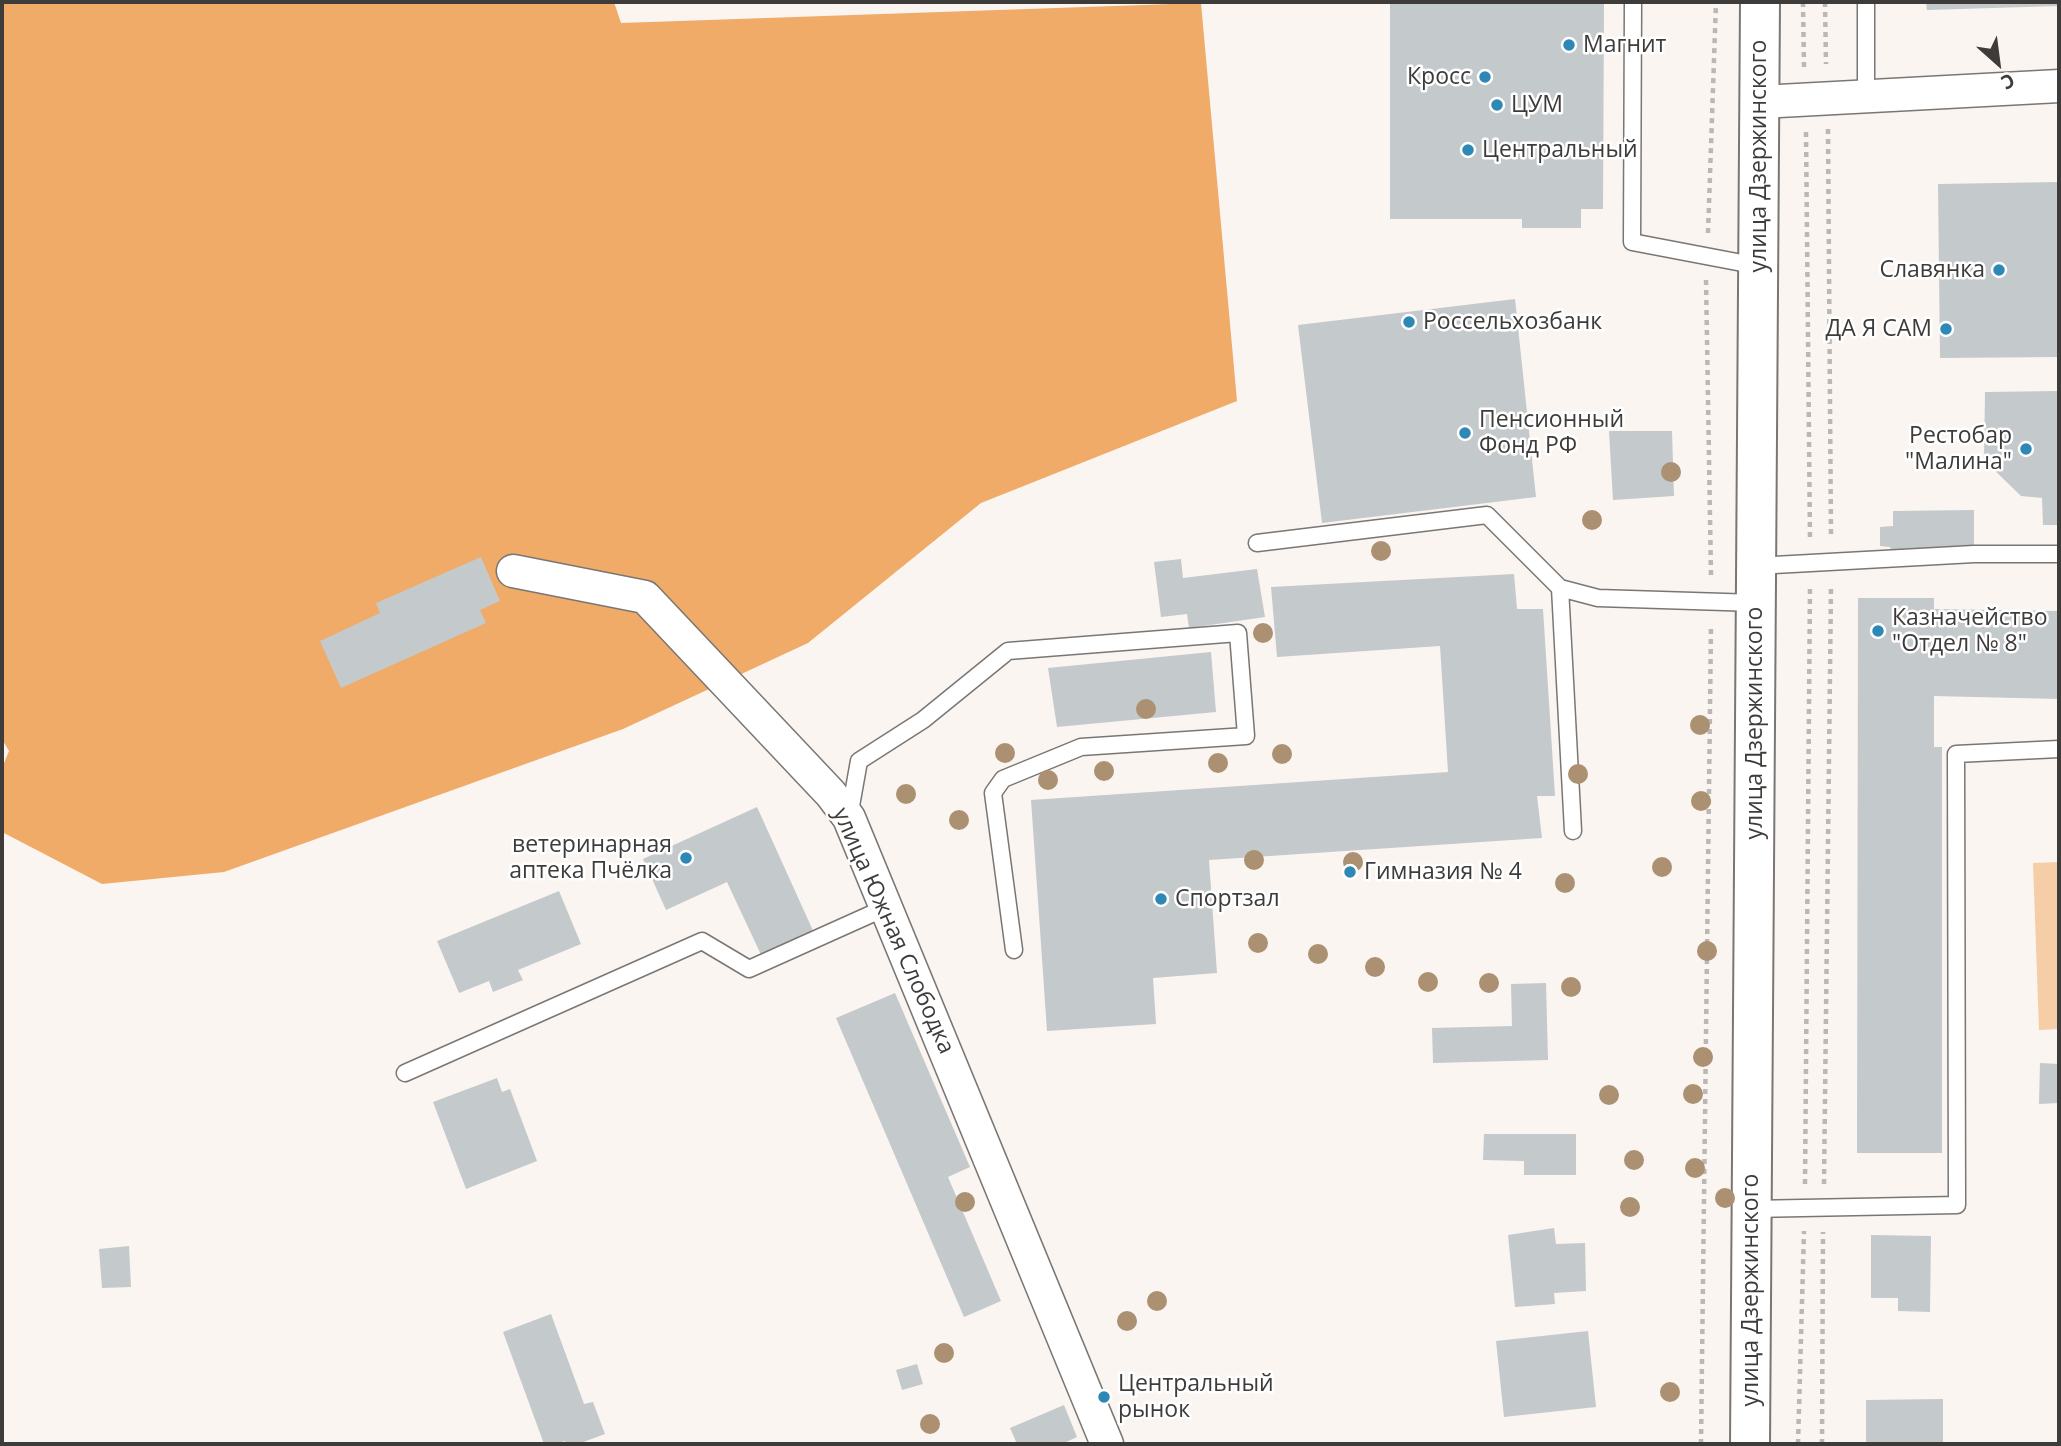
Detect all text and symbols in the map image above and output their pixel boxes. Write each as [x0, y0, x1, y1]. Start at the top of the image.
north arrow [1963, 28, 2033, 98]
place label: Магнит [1583, 31, 1666, 59]
marker: Магнит [1561, 37, 1577, 53]
street label: улица Дзержинского [1745, 40, 1773, 272]
place label: Кросс [1407, 63, 1471, 91]
text: С [1996, 67, 2019, 96]
marker: Кросс [1477, 69, 1493, 85]
place label: ЦУМ [1511, 91, 1563, 119]
marker: ЦУМ [1489, 97, 1505, 113]
place label: Центральный [1482, 136, 1638, 164]
marker: Центральный [1460, 142, 1476, 158]
place label: Славянка [1879, 256, 1985, 284]
marker: Славянка [1991, 262, 2007, 278]
place label: Россельхозбанк [1423, 308, 1602, 336]
marker: Россельхозбанк [1401, 314, 1417, 330]
place label: ДА Я САМ [1826, 315, 1932, 343]
marker: ДА Я САМ [1938, 321, 1954, 337]
place label: Пенсионный Фонд РФ [1479, 406, 1624, 460]
place label: Рестобар "Малина" [1905, 422, 2012, 476]
marker: Пенсионный Фонд РФ [1457, 425, 1473, 441]
marker: Рестобар "Малина" [2018, 441, 2034, 457]
place label: Казначейство "Отдел № 8" [1892, 604, 2048, 658]
street label: улица Дзержинского [1741, 607, 1769, 839]
marker: Казначейство "Отдел № 8" [1870, 623, 1886, 639]
street label: улица Южная Слободка [826, 804, 960, 1058]
place label: ветеринарная аптека Пчёлка [509, 831, 672, 885]
marker: ветеринарная аптека Пчёлка [678, 850, 694, 866]
place label: Гимназия № 4 [1364, 858, 1522, 886]
marker: Гимназия № 4 [1342, 864, 1358, 880]
place label: Спортзал [1175, 885, 1280, 913]
marker: Спортзал [1153, 891, 1169, 907]
street label: улица Дзержинского [1737, 1174, 1765, 1406]
place label: Центральный рынок [1118, 1370, 1274, 1424]
marker: Центральный рынок [1096, 1389, 1112, 1405]

